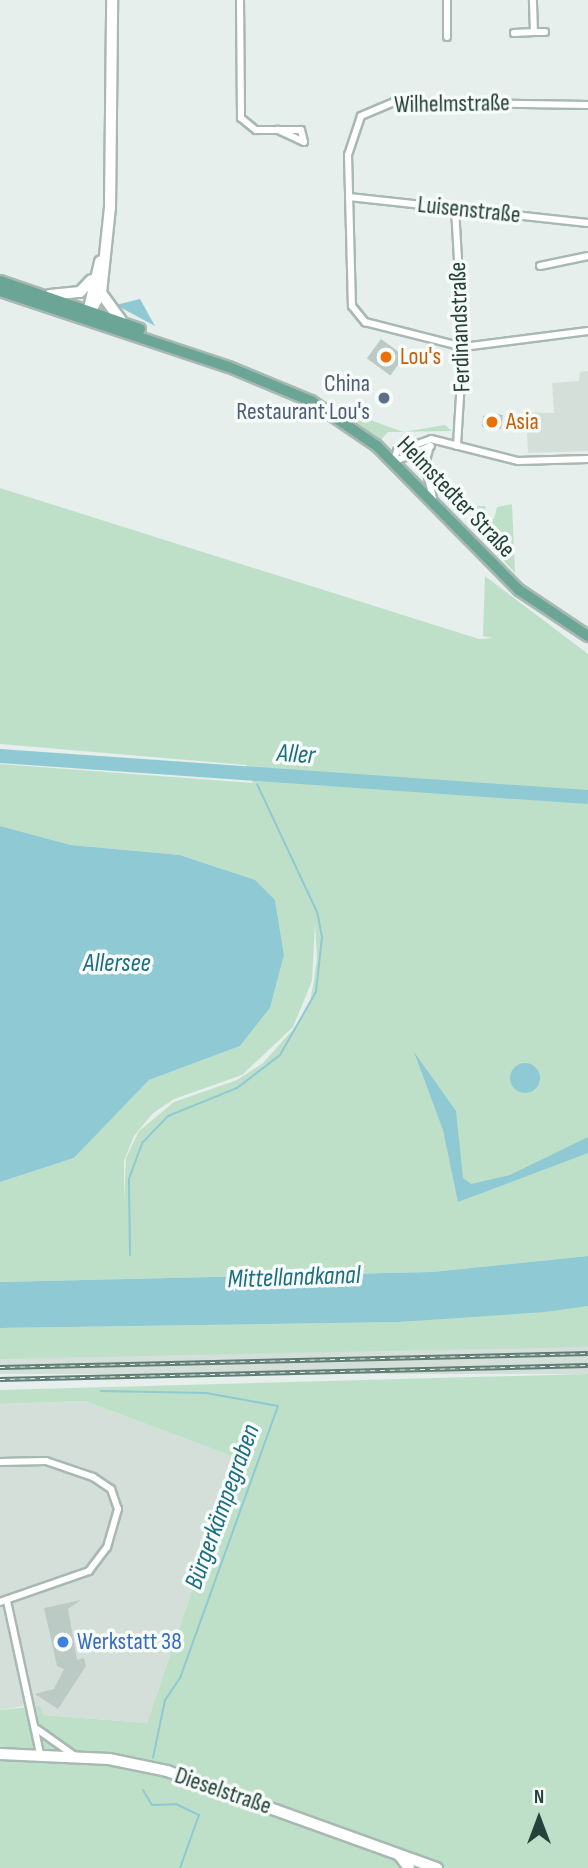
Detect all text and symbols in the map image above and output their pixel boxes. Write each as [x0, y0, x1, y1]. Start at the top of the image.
street label: Wilhelmstraße [394, 89, 510, 119]
street label: Luisenstraße [416, 190, 522, 230]
street label: Ferdinandstraße [443, 261, 477, 393]
place label: Lou's [400, 343, 441, 371]
marker: Lou's [378, 349, 394, 365]
place label: China Restaurant Lou's [236, 370, 370, 426]
marker: China Restaurant Lou's [376, 390, 392, 406]
place label: Asia [506, 408, 539, 436]
marker: Asia [484, 414, 500, 430]
street label: Helmstedter Straße [391, 430, 521, 564]
water label: Aller [276, 738, 316, 772]
water label: Allersee [83, 948, 151, 980]
water label: Mittellandkanal [227, 1260, 361, 1296]
water label: Bürgerkämpegraben [179, 1420, 267, 1594]
place label: Werkstatt 38 [77, 1628, 182, 1656]
marker: Werkstatt 38 [55, 1634, 71, 1650]
street label: Dieselstraße [171, 1761, 275, 1821]
north arrow [504, 1784, 574, 1854]
text: N [534, 1786, 544, 1809]

